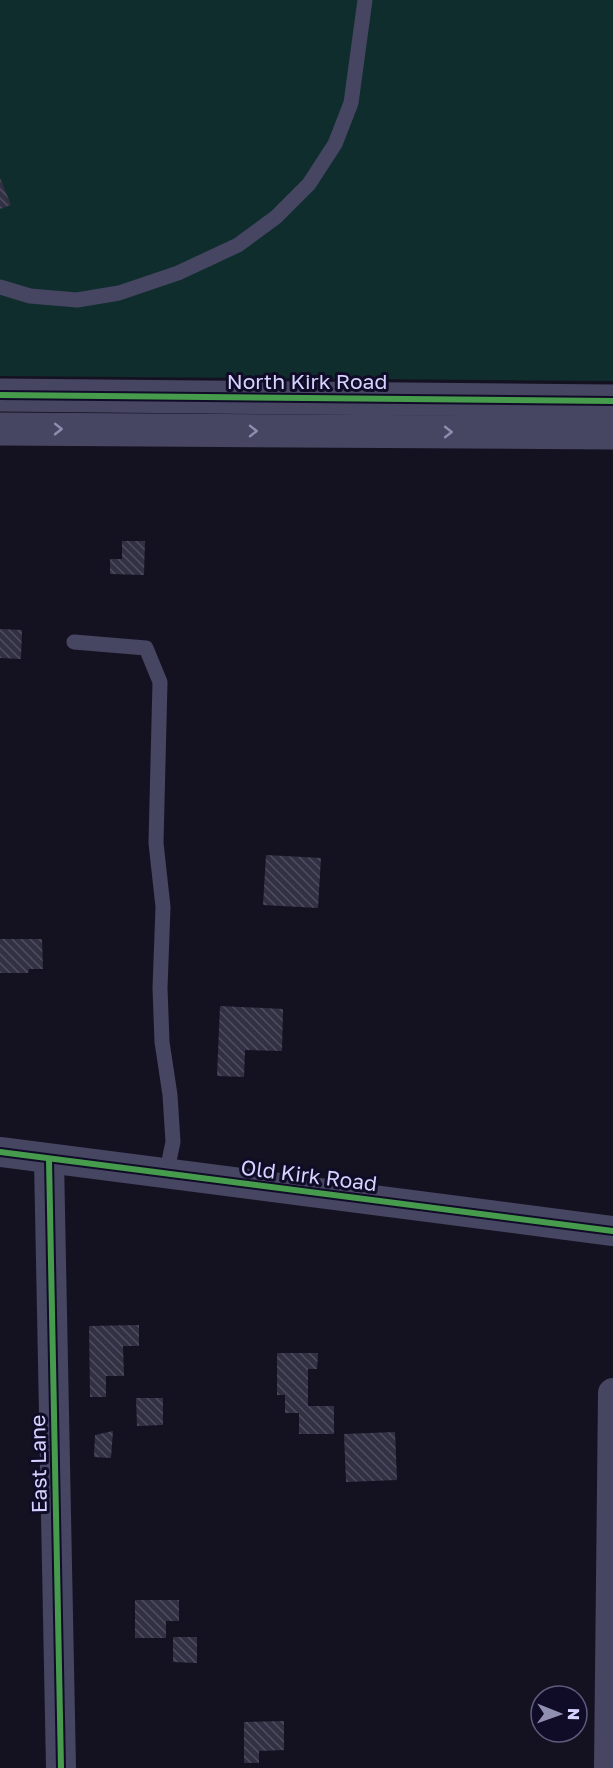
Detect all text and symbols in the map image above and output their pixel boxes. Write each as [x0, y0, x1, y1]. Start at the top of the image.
street label: North Kirk Road [227, 368, 387, 394]
one-way arrow [54, 423, 63, 436]
one-way arrow [249, 425, 258, 437]
one-way arrow [444, 426, 453, 438]
street label: Old Kirk Road [240, 1154, 379, 1196]
street label: East Lane [24, 1415, 52, 1513]
north arrow [529, 1684, 589, 1744]
text: N [564, 1708, 584, 1721]

